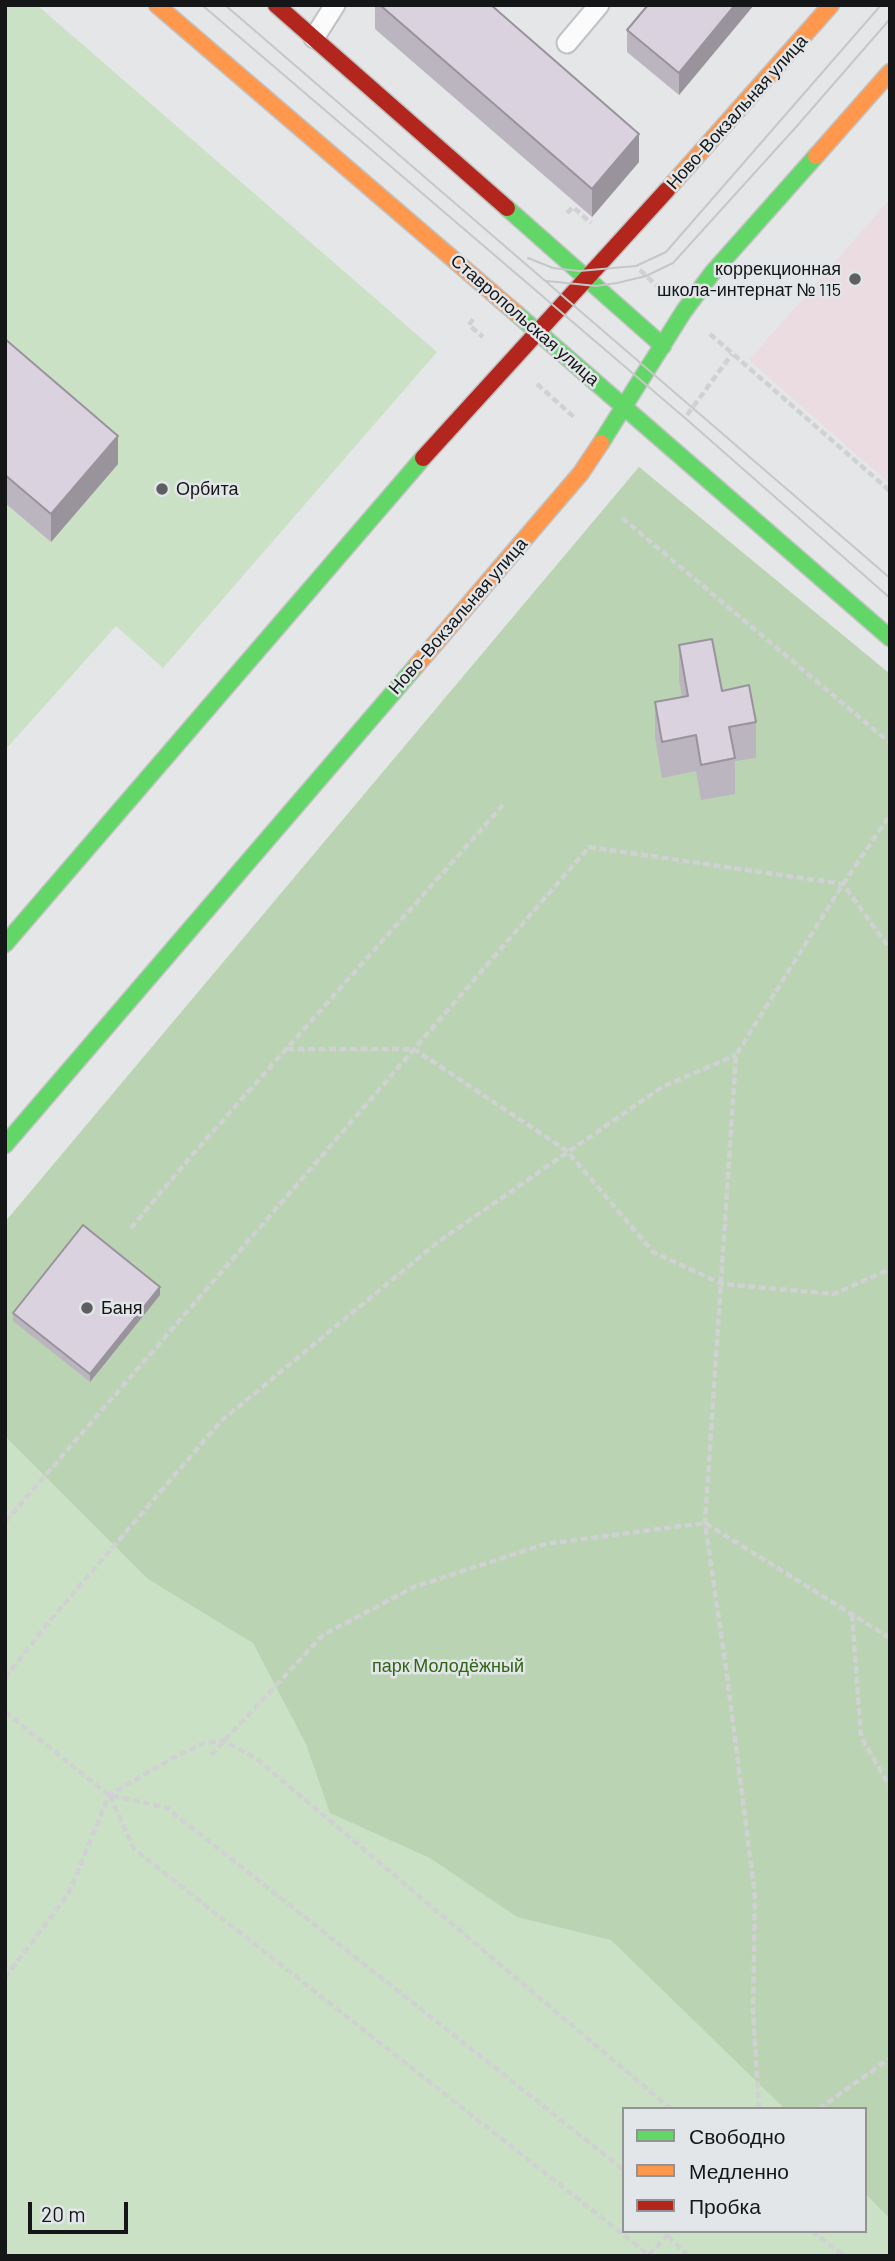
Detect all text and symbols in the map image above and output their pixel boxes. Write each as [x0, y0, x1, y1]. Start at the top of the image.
street label: Ново-Вокзальная улица [662, 30, 812, 194]
street label: Ставропольская улица [446, 250, 604, 390]
place label: коррекционная школа-интернат № 115 [657, 258, 841, 300]
marker: коррекционная школа-интернат № 115 [847, 271, 863, 287]
place label: Орбита [176, 478, 238, 500]
marker: Орбита [154, 481, 170, 497]
street label: Ново-Вокзальная улица [384, 533, 532, 699]
place label: Баня [101, 1297, 143, 1319]
marker: Баня [79, 1300, 95, 1316]
park label: парк Молодёжный [372, 1655, 524, 1677]
legend [622, 2107, 867, 2233]
text: Свободно [689, 2123, 786, 2148]
text: Медленно [689, 2158, 789, 2183]
scale bar [32, 2188, 131, 2232]
text: Пробка [689, 2193, 761, 2218]
text: 20 m [41, 2201, 86, 2226]

